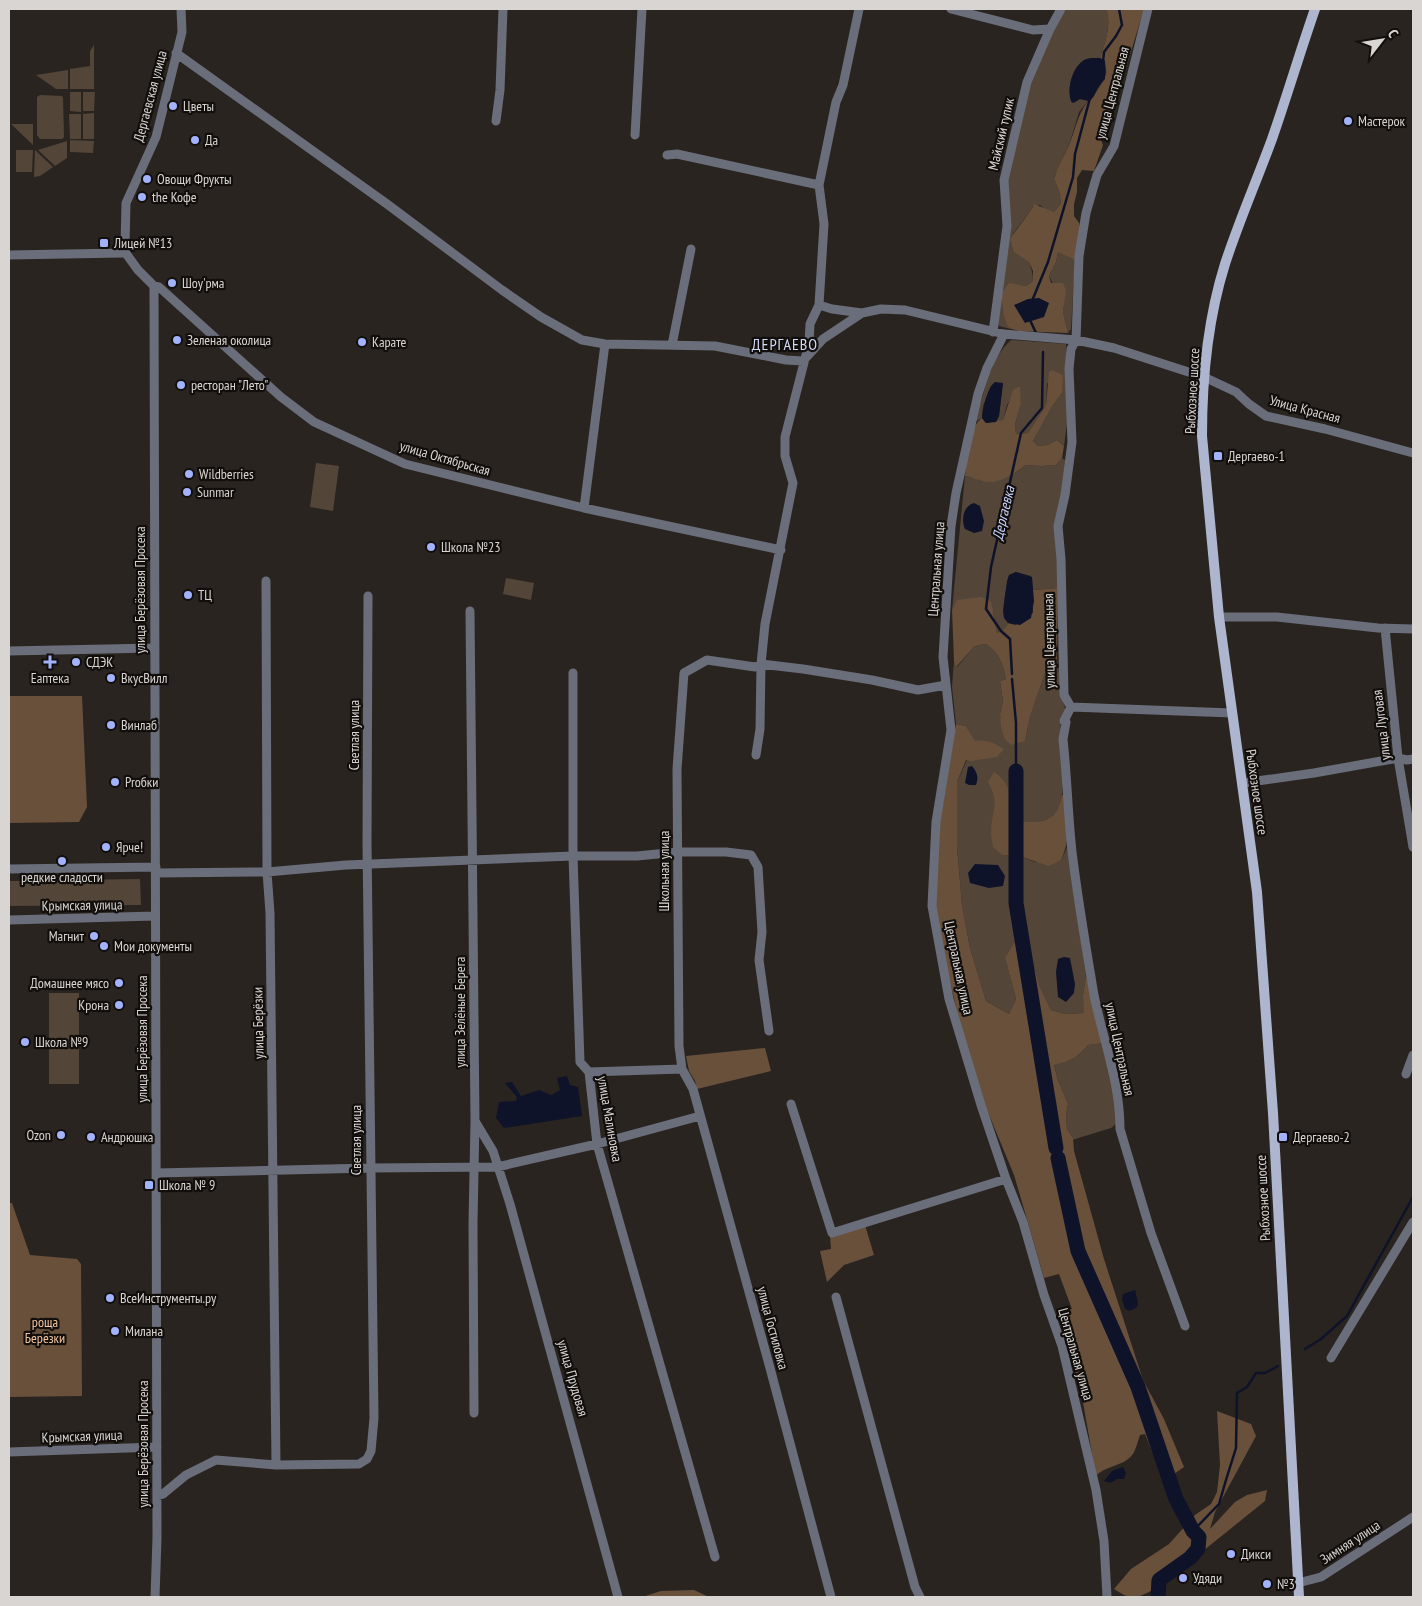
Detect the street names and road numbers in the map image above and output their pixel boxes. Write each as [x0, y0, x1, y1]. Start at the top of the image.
street label: улица Центральная [1091, 45, 1133, 141]
street label: Дергаевская улица [129, 49, 171, 143]
street label: Майский тупик [984, 96, 1018, 172]
street label: Рыбхозное шоссе [1181, 347, 1203, 435]
street label: Улица Красная [1268, 391, 1342, 427]
street label: улица Октябрьская [398, 436, 492, 480]
street label: Центральная улица [924, 521, 948, 617]
street label: улица Берёзовая Просека [131, 526, 149, 654]
street label: улица Центральная [1039, 593, 1059, 689]
street label: улица Луговая [1368, 689, 1394, 761]
street label: Светлая улица [345, 700, 363, 770]
street label: Рыбхозное шоссе [1242, 748, 1272, 836]
street label: Школьная улица [655, 831, 673, 911]
street label: Крымская улица [41, 895, 123, 915]
street label: Центральная улица [940, 920, 978, 1016]
street label: улица Зелёные Берега [451, 957, 469, 1067]
street label: улица Берёзовая Просека [133, 975, 151, 1103]
street label: улица Берёзки [248, 987, 268, 1059]
street label: улица Центральная [1101, 1001, 1139, 1097]
street label: улица Малиновка [594, 1075, 626, 1163]
street label: Светлая улица [347, 1105, 365, 1175]
street label: Рыбхозное шоссе [1252, 1154, 1274, 1242]
street label: улица Гостиловка [753, 1284, 793, 1372]
street label: Центральная улица [1054, 1306, 1098, 1402]
street label: улица Прудовая [553, 1338, 593, 1418]
street label: улица Берёзовая Просека [134, 1380, 152, 1508]
street label: Крымская улица [41, 1426, 123, 1446]
street label: Зимняя улица [1317, 1516, 1383, 1568]

